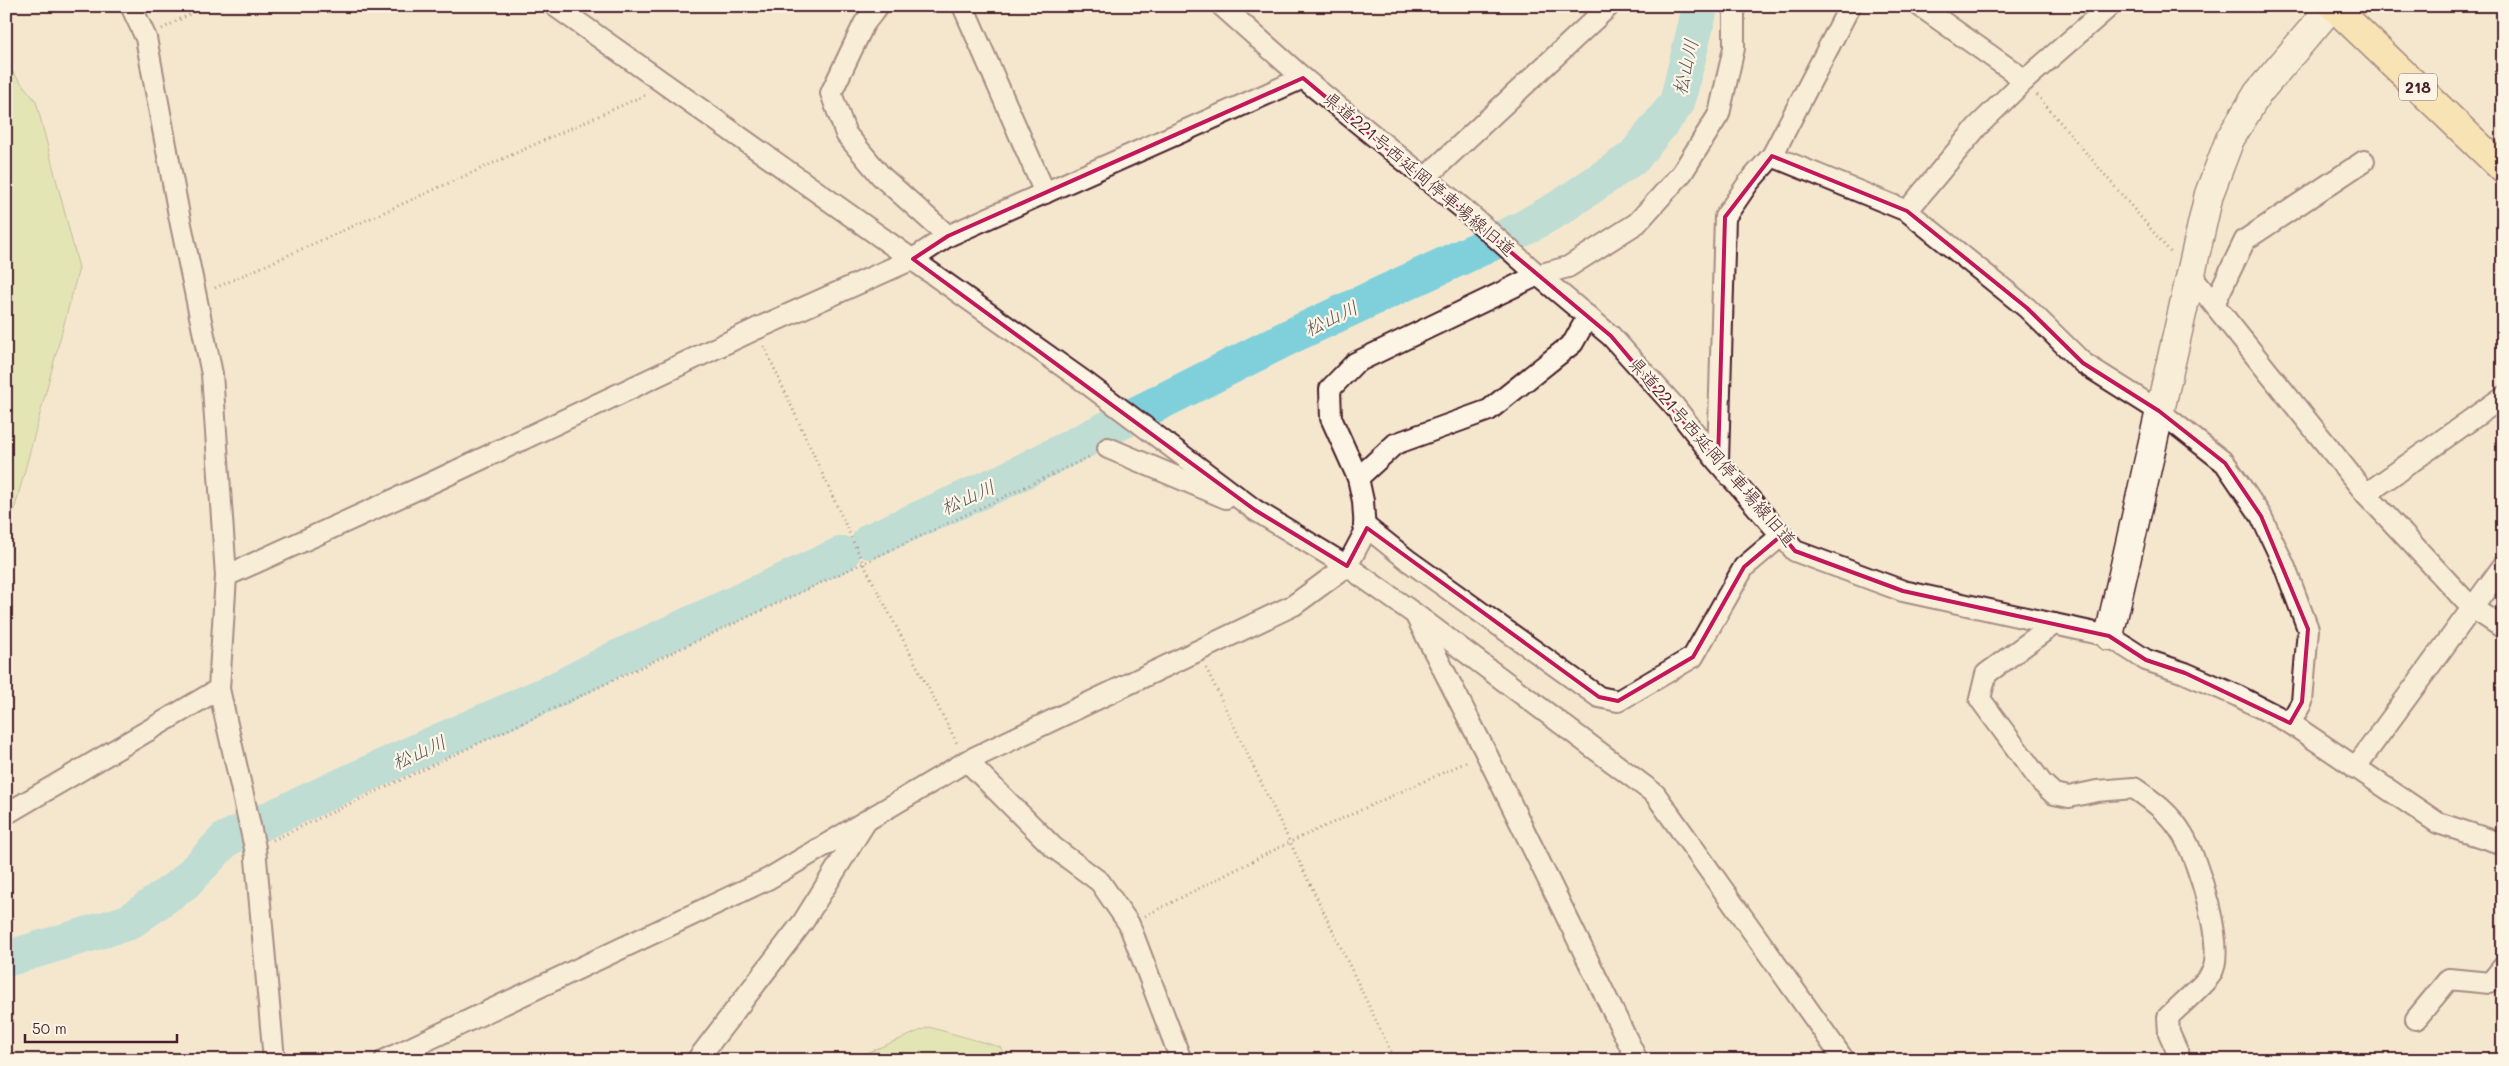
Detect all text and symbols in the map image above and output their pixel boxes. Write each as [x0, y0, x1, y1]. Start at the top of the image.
water label: 松山川 [1666, 36, 1703, 97]
road number: 218 [2399, 74, 2437, 100]
street label: 県道221号西延岡停車場線旧道 [1318, 86, 1521, 261]
water label: 松山川 [1300, 294, 1362, 341]
street label: 県道221号西延岡停車場線旧道 [1624, 351, 1802, 551]
water label: 松山川 [937, 474, 999, 520]
water label: 松山川 [388, 729, 450, 775]
scale bar [25, 1011, 178, 1043]
text: 50 m [32, 1018, 67, 1038]

